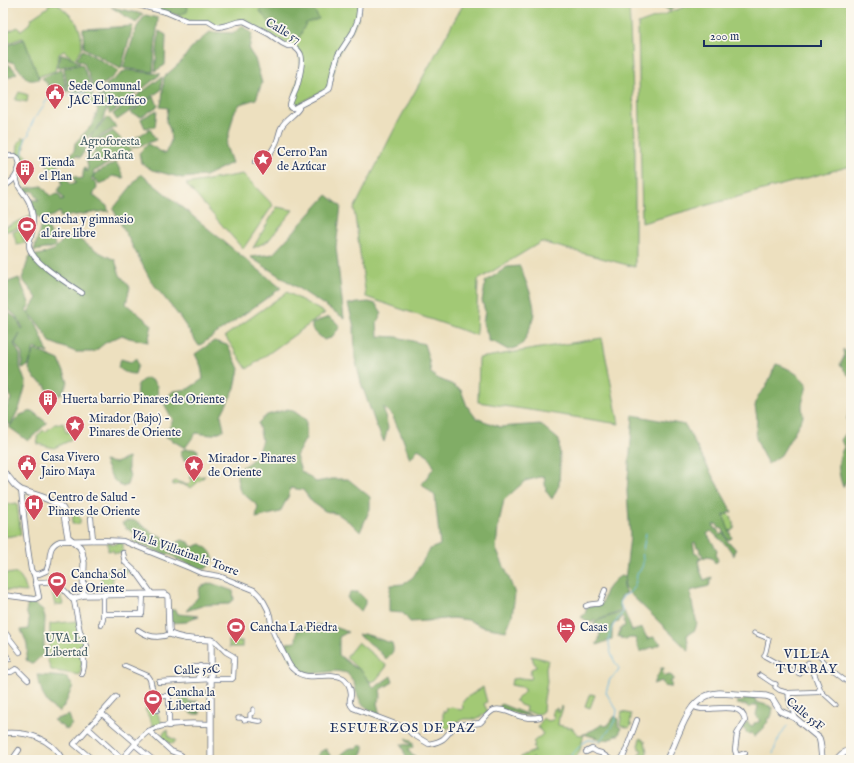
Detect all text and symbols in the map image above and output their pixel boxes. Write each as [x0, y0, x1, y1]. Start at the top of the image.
street label: Calle 57 [263, 15, 303, 47]
scale bar [704, 22, 821, 48]
text: 200 m [710, 29, 739, 44]
place label: Sede Comunal JAC El Pacífico [67, 79, 147, 109]
public building icon: Sede Comunal JAC El Pacífico [44, 82, 66, 110]
park label: Agroforesta La Rafita [79, 134, 141, 163]
place label: Cerro Pan de Azúcar [277, 145, 328, 174]
place icon: Cerro Pan de Azúcar [252, 148, 274, 176]
place label: Tienda el Plan [39, 155, 75, 184]
building icon: Tienda el Plan [14, 158, 36, 186]
place label: Cancha y gimnasio al aire libre [41, 212, 134, 241]
sports icon: Cancha y gimnasio al aire libre [16, 215, 38, 243]
building icon: Huerta barrio Pinares de Oriente [37, 388, 59, 416]
place label: Huerta barrio Pinares de Oriente [62, 392, 225, 407]
place label: Mirador (Bajo) - Pinares de Oriente [89, 411, 181, 440]
place icon: Mirador (Bajo) - Pinares de Oriente [64, 414, 86, 442]
place label: Casa Vivero Jairo Maya [39, 450, 100, 480]
place label: Mirador - Pinares de Oriente [208, 451, 296, 480]
public building icon: Casa Vivero Jairo Maya [16, 453, 38, 481]
place icon: Mirador - Pinares de Oriente [183, 454, 205, 482]
place label: Centro de Salud - Pinares de Oriente [48, 490, 140, 519]
hospital icon: Centro de Salud - Pinares de Oriente [23, 493, 45, 521]
street label: Vía la Villatina la Torre [128, 526, 241, 580]
place label: Cancha Sol de Oriente [71, 567, 127, 596]
sports icon: Cancha Sol de Oriente [46, 570, 68, 598]
sports icon: Cancha La Piedra [225, 616, 247, 644]
hotel icon: Casas [555, 616, 577, 644]
place label: Cancha La Piedra [250, 620, 338, 635]
place label: Casas [580, 620, 607, 635]
park label: UVA La Libertad [44, 631, 88, 660]
district label: VILLA TURBAY [776, 646, 838, 678]
street label: Calle 56C [174, 662, 221, 678]
place label: Cancha la Libertad [167, 685, 216, 714]
sports icon: Cancha la Libertad [142, 688, 164, 716]
street label: Calle 55F [783, 694, 827, 734]
district label: ESFUERZOS DE PAZ [330, 720, 476, 737]

